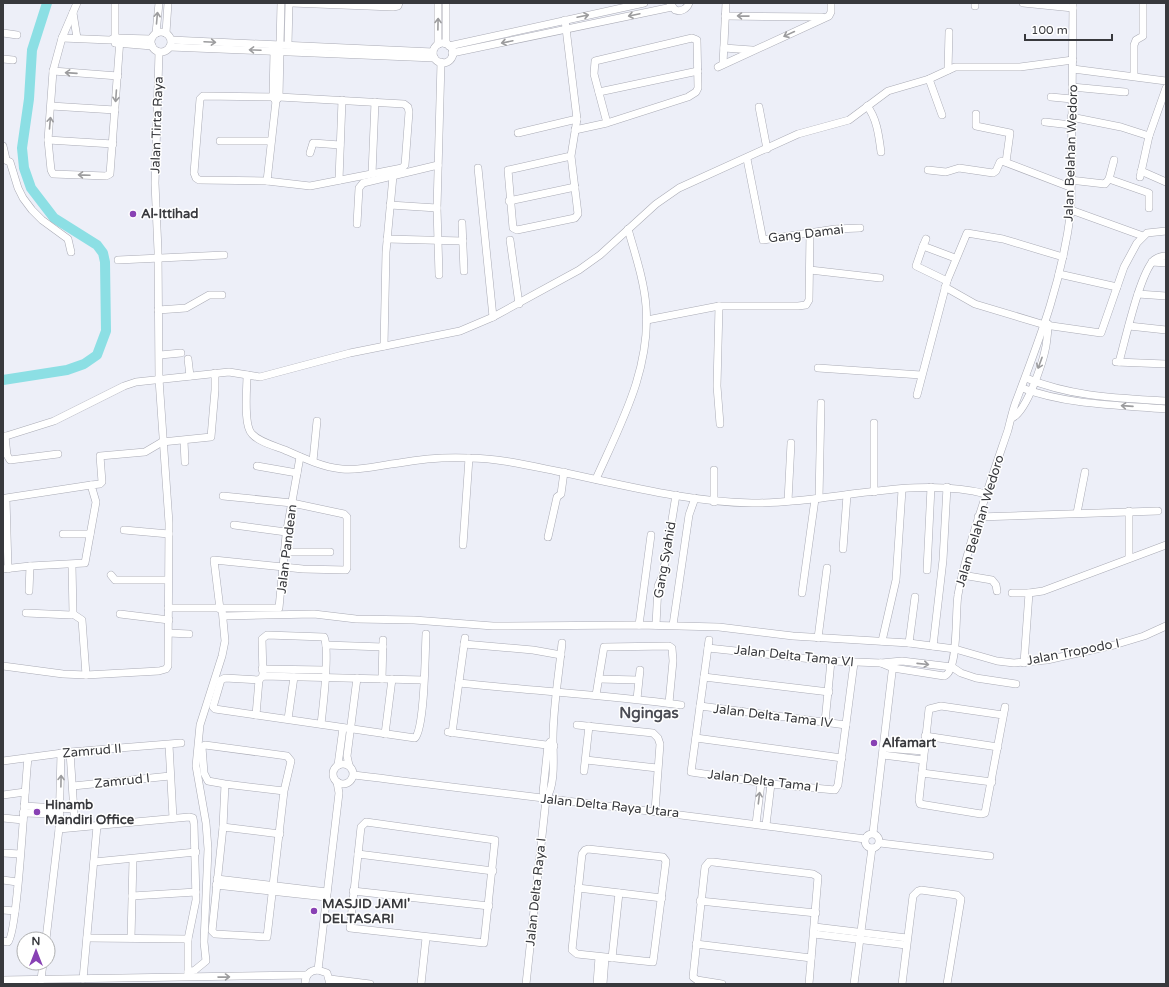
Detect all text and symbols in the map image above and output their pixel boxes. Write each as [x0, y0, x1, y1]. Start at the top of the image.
one-way arrow [628, 11, 641, 19]
one-way arrow [154, 12, 161, 25]
one-way arrow [576, 12, 589, 20]
one-way arrow [737, 12, 750, 20]
scale bar [1025, 16, 1112, 42]
one-way arrow [434, 18, 442, 31]
text: 100 m [1031, 23, 1068, 37]
one-way arrow [783, 31, 795, 38]
one-way arrow [203, 38, 216, 45]
one-way arrow [500, 38, 513, 46]
one-way arrow [249, 47, 262, 54]
one-way arrow [65, 69, 78, 76]
street label: Jalan Tirta Raya [147, 76, 167, 174]
street label: Jalan Belahan Wedoro [1061, 84, 1081, 222]
one-way arrow [113, 89, 120, 102]
one-way arrow [46, 117, 53, 130]
one-way arrow [78, 171, 91, 179]
place label: Al-Ittihad [141, 206, 199, 222]
marker: Al-Ittihad [128, 209, 138, 219]
street label: Gang Damai [767, 221, 845, 247]
one-way arrow [1036, 357, 1044, 369]
one-way arrow [1121, 402, 1134, 409]
street label: Jalan Belahan Wedoro [952, 453, 1008, 589]
street label: Jalan Pandean [274, 504, 300, 594]
street label: Gang Syahid [650, 520, 680, 600]
street label: Jalan Tropodo I [1025, 635, 1121, 669]
street label: Jalan Delta Tama VI [733, 642, 855, 670]
one-way arrow [916, 660, 929, 667]
street label: Jalan Delta Tama IV [712, 701, 834, 731]
district label: Ngingas [619, 704, 679, 723]
place label: Alfamart [882, 735, 936, 751]
marker: Alfamart [869, 738, 879, 748]
street label: Zamrud II [62, 740, 122, 762]
street label: Jalan Delta Tama I [707, 766, 819, 796]
street label: Zamrud I [93, 770, 151, 792]
one-way arrow [57, 775, 65, 788]
street label: Jalan Delta Raya Utara [540, 791, 680, 821]
one-way arrow [755, 792, 763, 805]
place label: Hinamb Mandiri Office [45, 797, 135, 828]
marker: Hinamb Mandiri Office [32, 807, 42, 817]
street label: Jalan Delta Raya I [522, 837, 550, 947]
place label: MASJID JAMI' DELTASARI [322, 896, 410, 927]
marker: MASJID JAMI' DELTASARI [309, 906, 319, 916]
north arrow [16, 931, 56, 971]
text: N [32, 935, 40, 948]
one-way arrow [217, 973, 230, 980]

